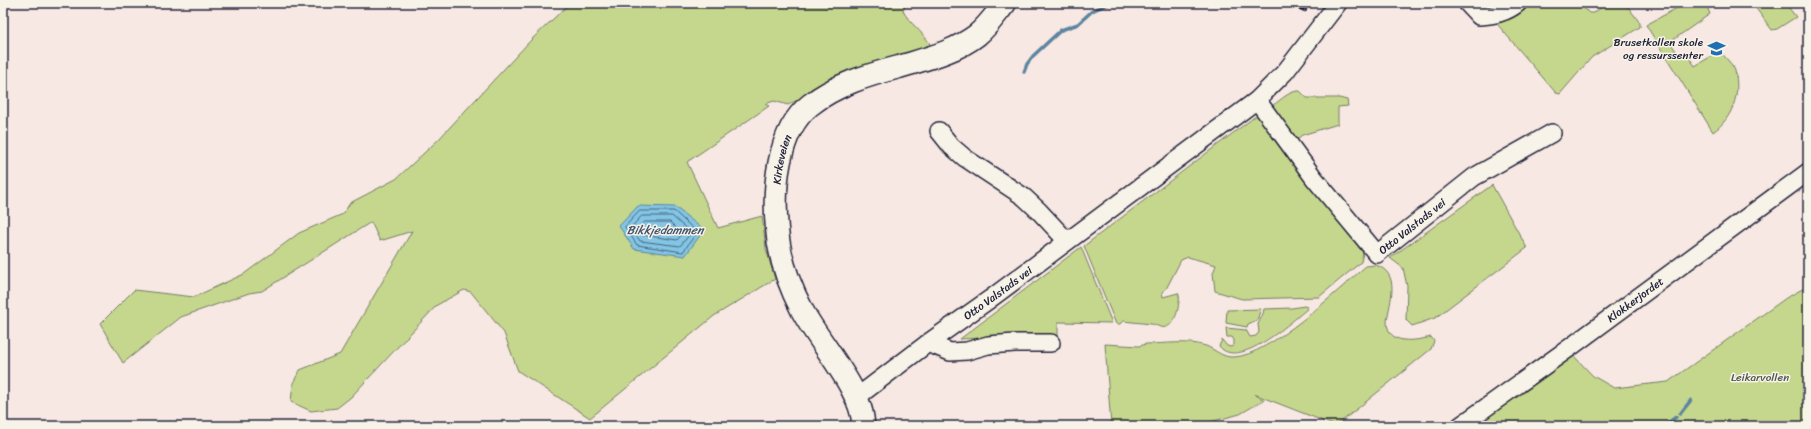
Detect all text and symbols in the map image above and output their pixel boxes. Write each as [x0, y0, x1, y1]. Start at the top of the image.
place label: Brusetkollen skole og ressurssenter [1614, 33, 1704, 65]
school or university icon: Brusetkollen skole og ressurssenter [1706, 38, 1726, 58]
street label: Kirkeveien [768, 131, 797, 185]
street label: Otto Valstads vei [1374, 193, 1451, 259]
water label: Bikkjedammen [627, 219, 705, 241]
street label: Otto Valstads vei [959, 261, 1037, 325]
street label: Klokkerjordet [1603, 272, 1668, 327]
park label: Leikarvollen [1731, 368, 1789, 387]

